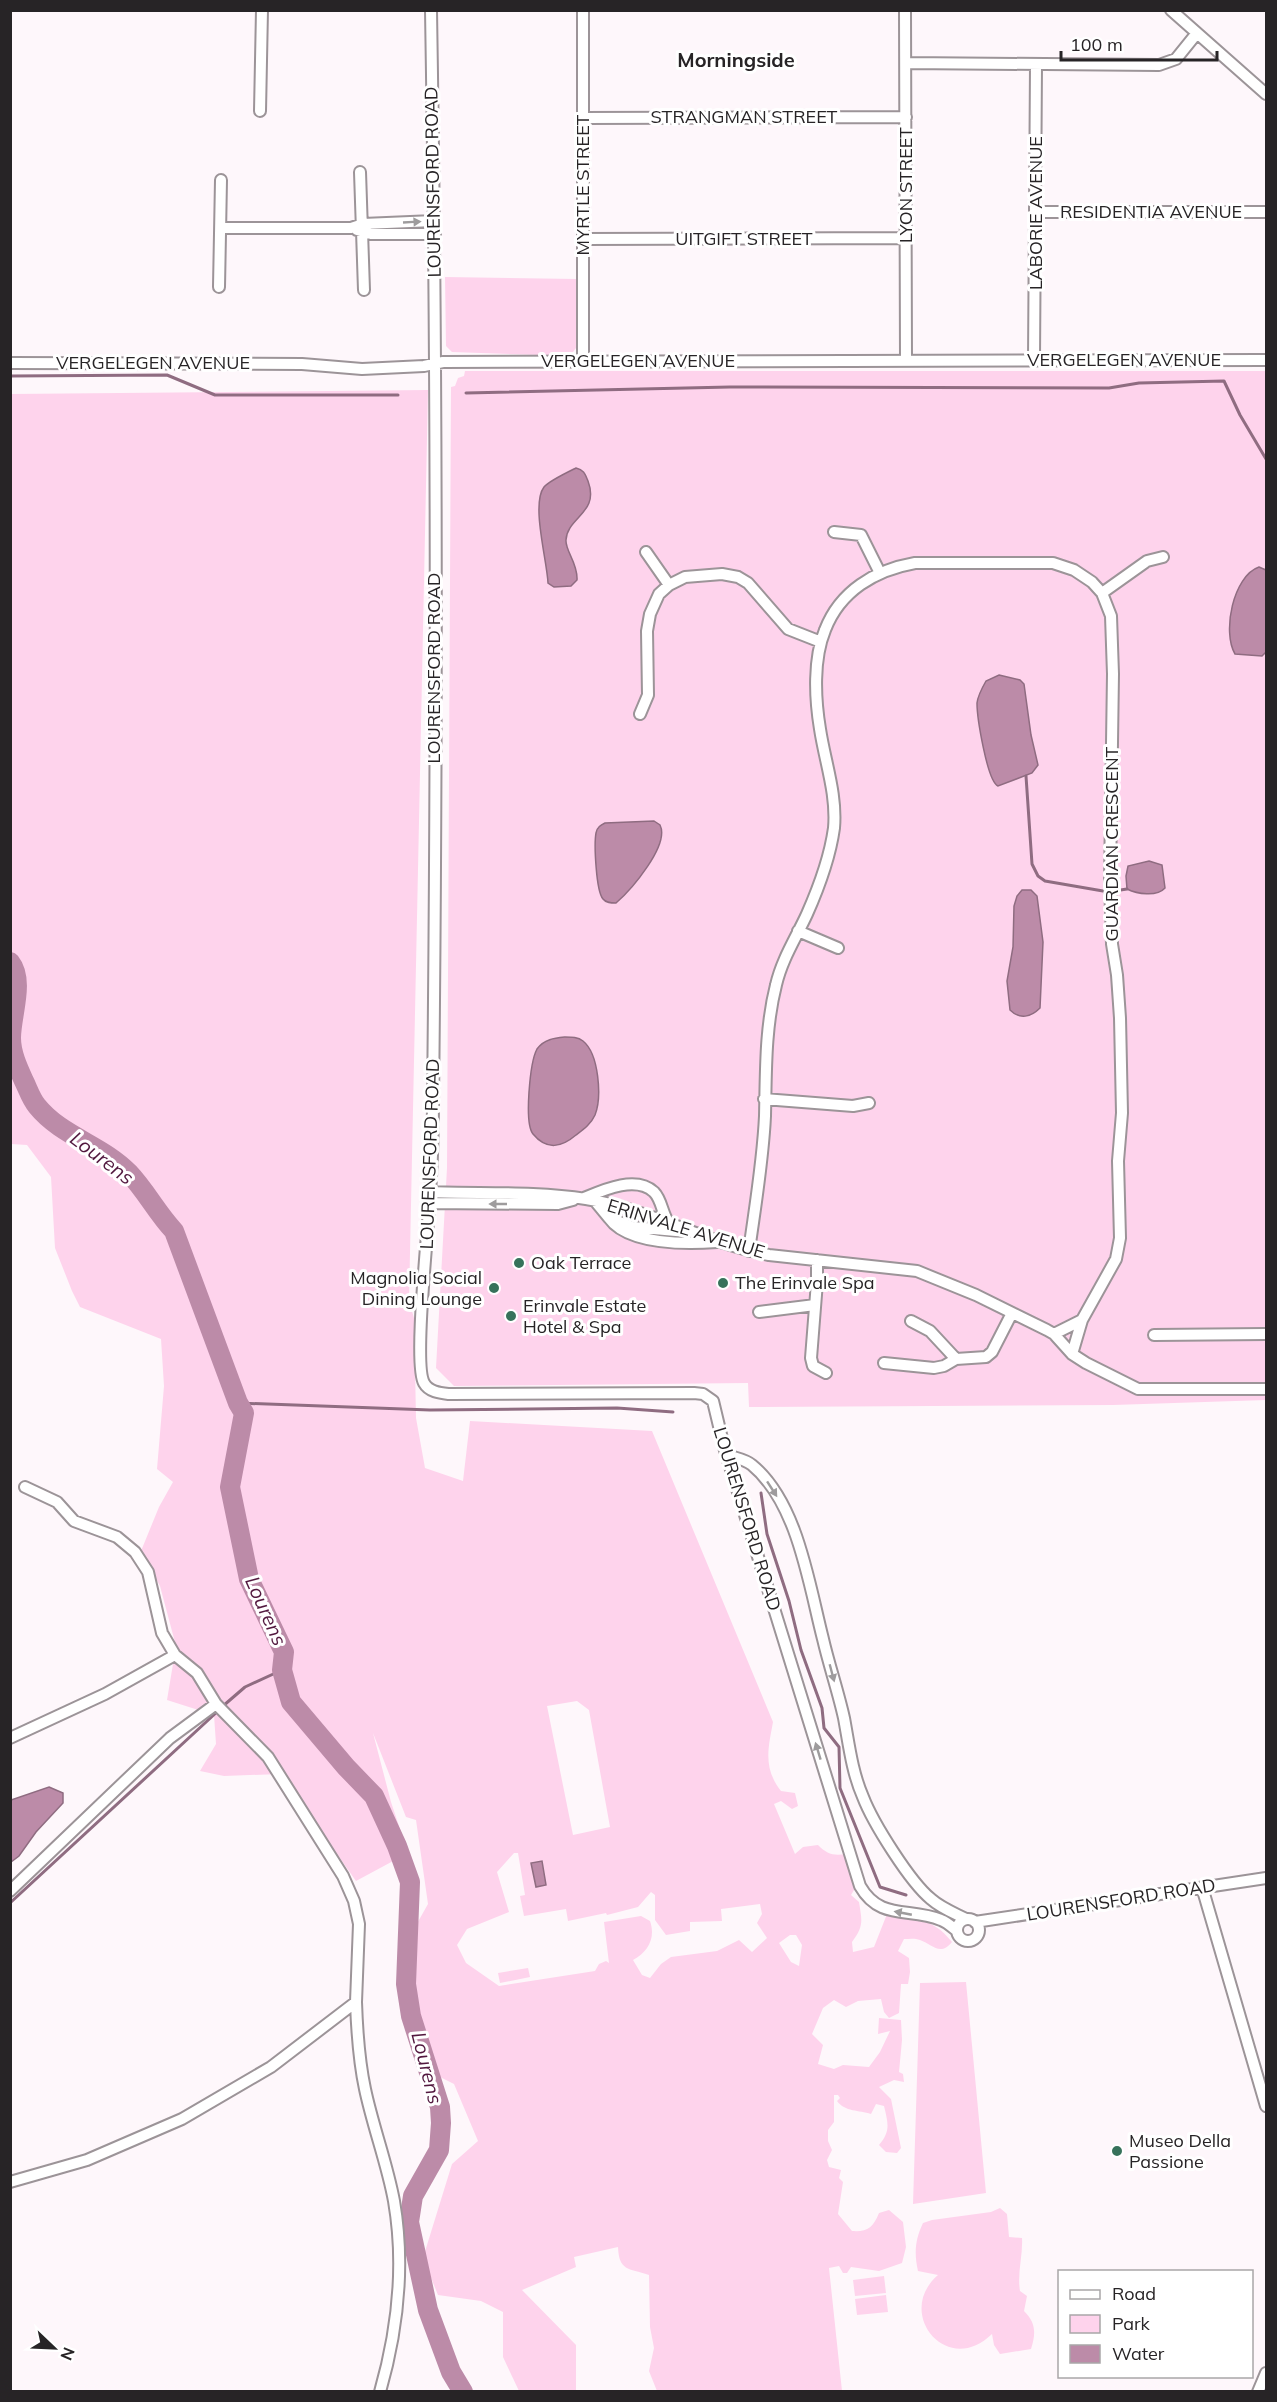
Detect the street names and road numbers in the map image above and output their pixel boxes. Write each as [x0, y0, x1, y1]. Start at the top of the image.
street label: LOURENSFORD ROAD [419, 86, 446, 278]
street label: STRANGMAN STREET [651, 105, 838, 128]
street label: MYRTLE STREET [571, 114, 594, 255]
street label: LYON STREET [894, 127, 917, 243]
street label: LABORIE AVENUE [1024, 136, 1047, 290]
street label: RESIDENTIA AVENUE [1060, 200, 1242, 223]
street label: UITGIFT STREET [675, 227, 813, 250]
street label: VERGELEGEN AVENUE [1027, 348, 1221, 371]
street label: VERGELEGEN AVENUE [541, 349, 735, 372]
street label: VERGELEGEN AVENUE [56, 351, 250, 374]
street label: LOURENSFORD ROAD [422, 573, 445, 763]
street label: GUARDIAN CRESCENT [1100, 746, 1123, 941]
street label: LOURENSFORD ROAD [415, 1058, 444, 1250]
street label: ERINVALE AVENUE [605, 1194, 768, 1263]
street label: LOURENSFORD ROAD [709, 1424, 786, 1614]
street label: LOURENSFORD ROAD [1025, 1873, 1217, 1926]

